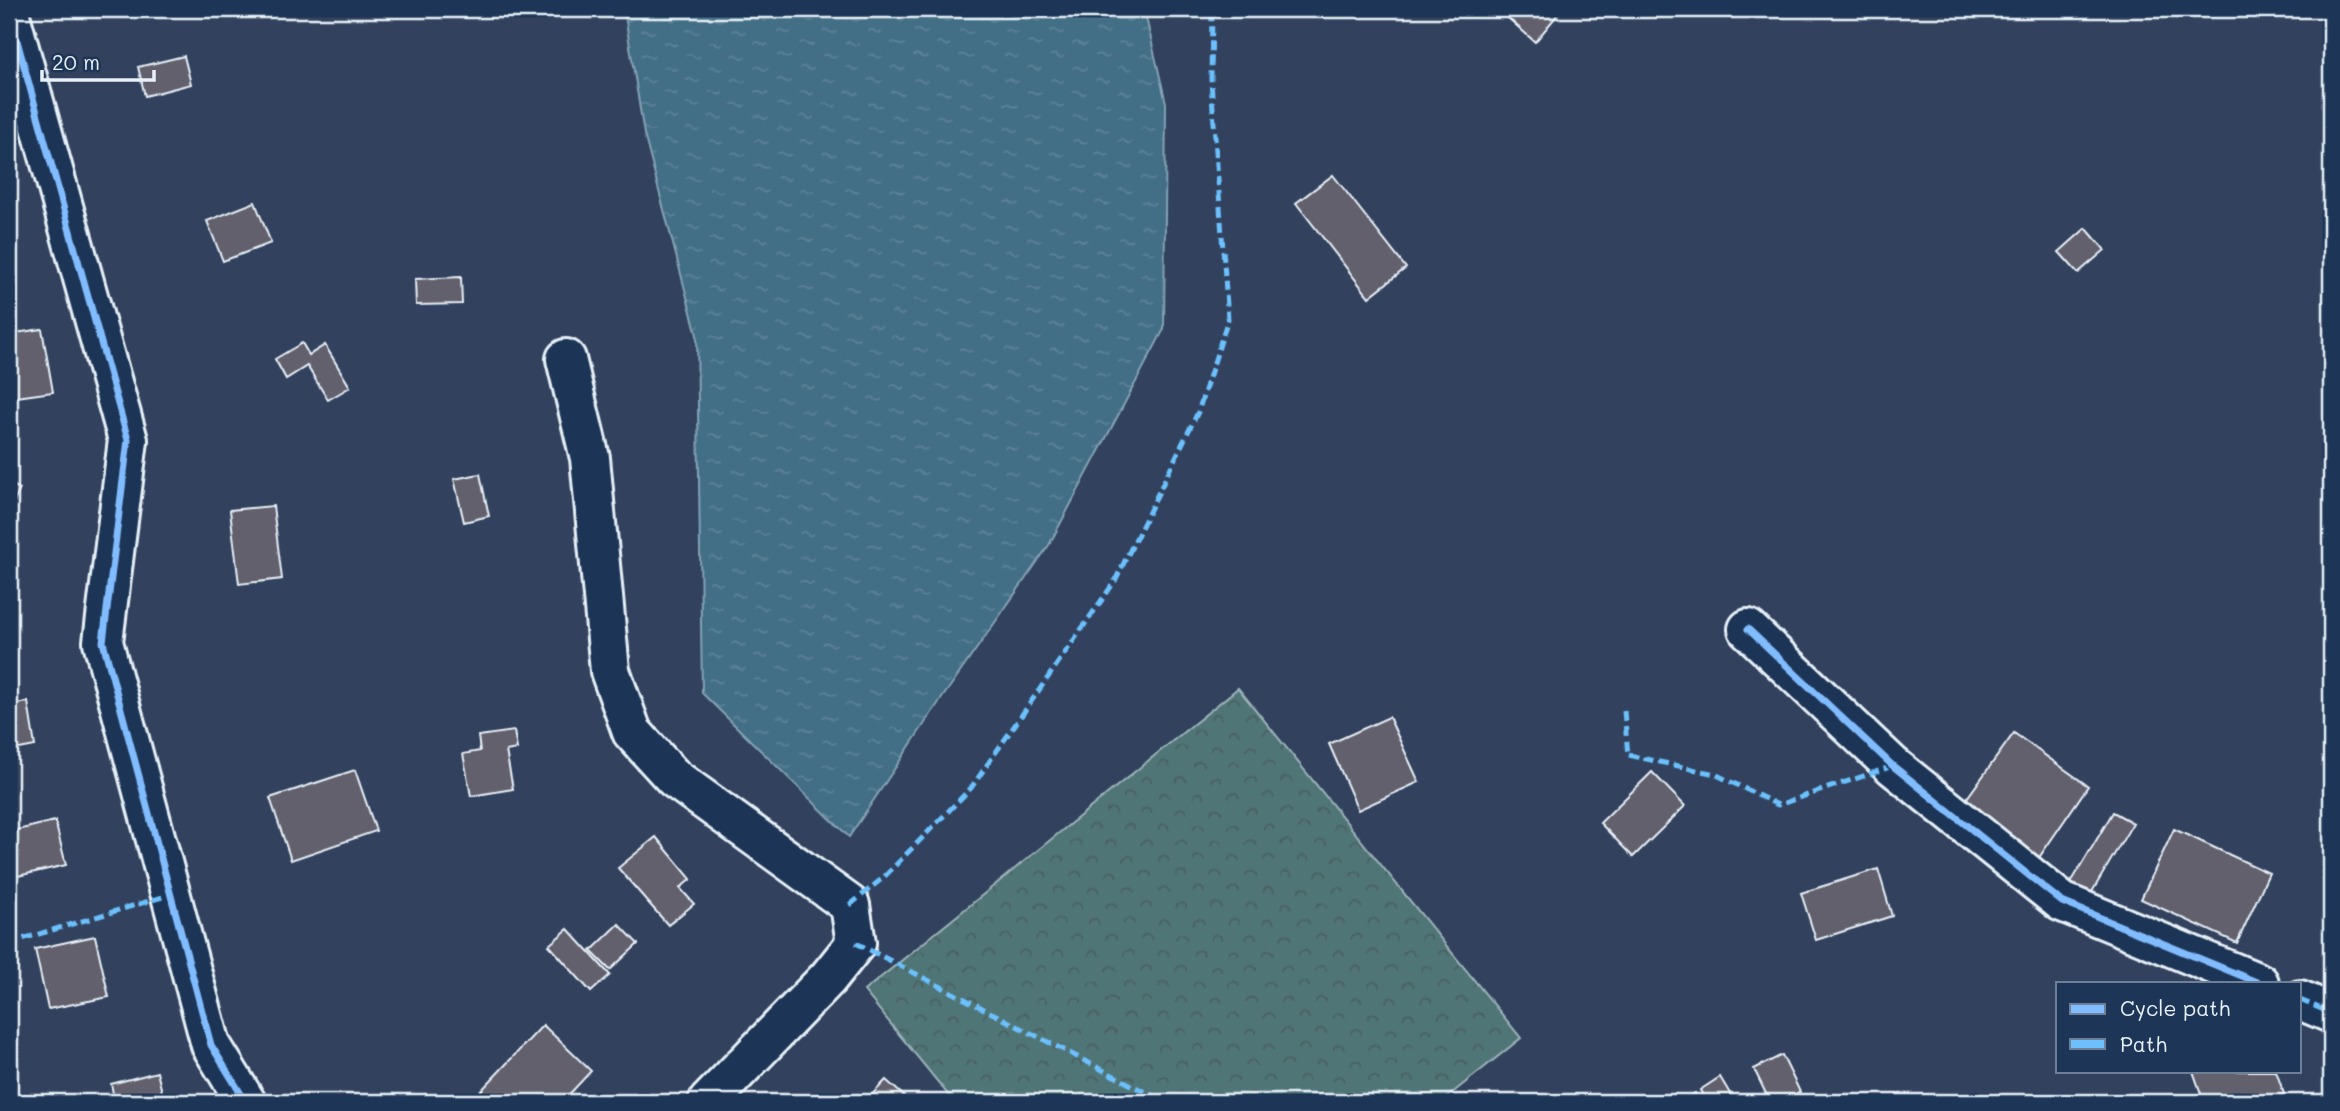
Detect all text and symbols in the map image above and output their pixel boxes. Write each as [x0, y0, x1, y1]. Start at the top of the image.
scale bar [42, 38, 154, 82]
text: 20 m [52, 48, 100, 75]
legend [2056, 982, 2302, 1072]
text: Cycle path [2120, 994, 2230, 1021]
text: Path [2120, 1030, 2167, 1057]

